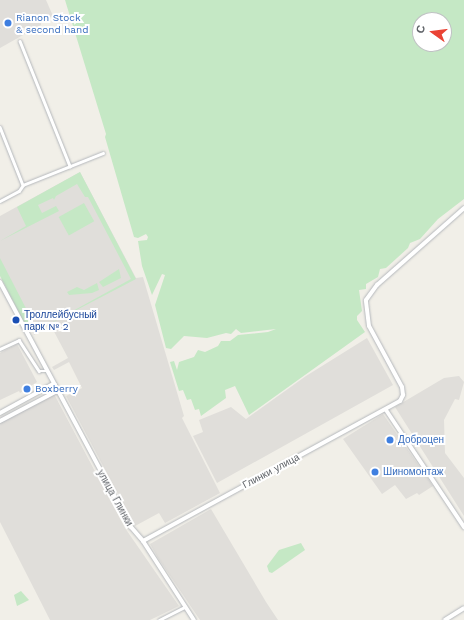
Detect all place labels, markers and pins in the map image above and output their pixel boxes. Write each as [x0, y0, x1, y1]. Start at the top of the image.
place label: Rianon Stock & second hand [16, 11, 88, 34]
marker: Rianon Stock & second hand [3, 18, 13, 28]
place label: Троллейбусный парк № 2 [24, 308, 97, 332]
marker: Троллейбусный парк № 2 [11, 315, 21, 325]
place label: Boxberry [35, 383, 78, 395]
marker: Boxberry [22, 384, 32, 394]
place label: Доброцен [398, 434, 444, 446]
marker: Доброцен [385, 435, 395, 445]
place label: Шиномонтаж [383, 466, 444, 478]
marker: Шиномонтаж [370, 467, 380, 477]

